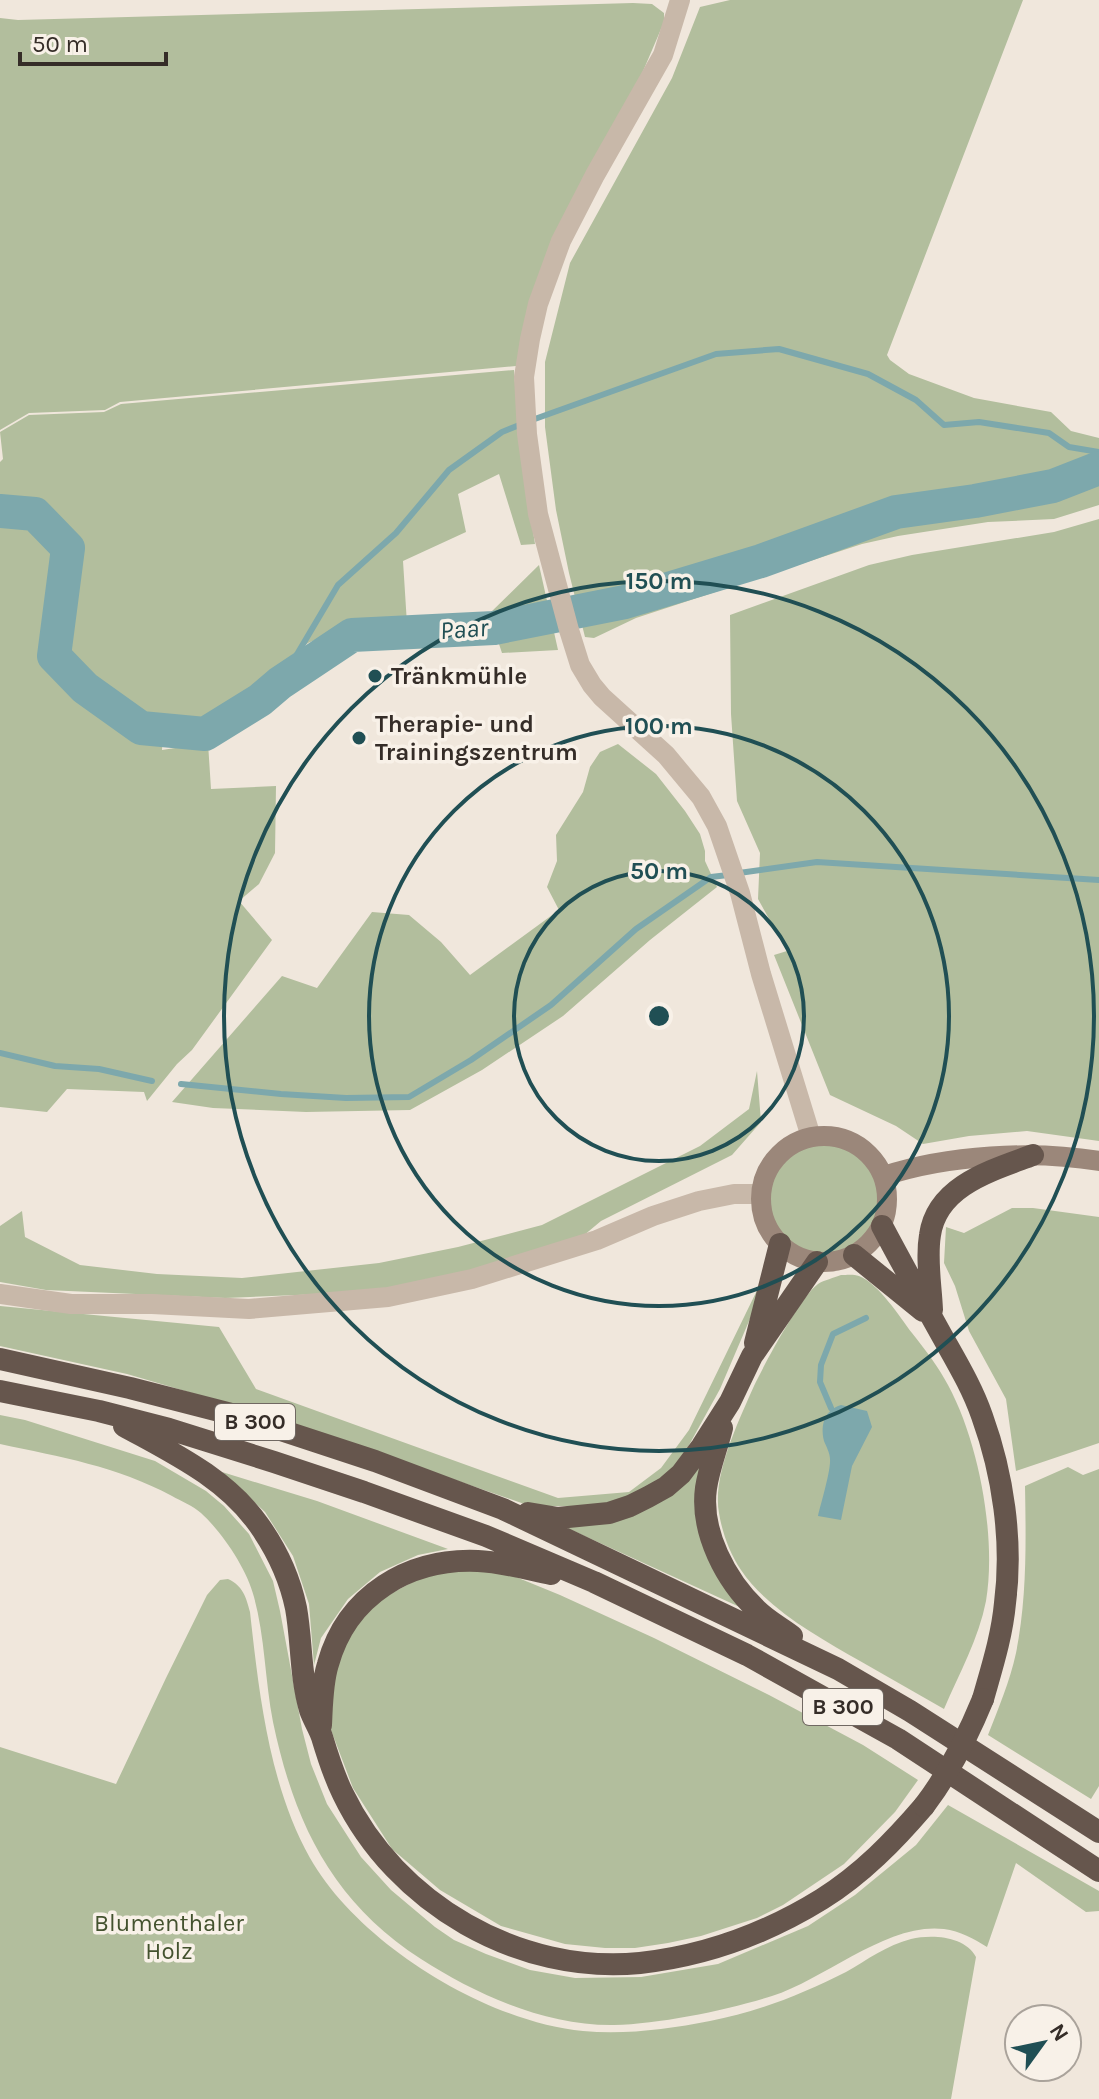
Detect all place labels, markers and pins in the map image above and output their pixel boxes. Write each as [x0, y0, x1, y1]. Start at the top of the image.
place label: Tränkmühle [391, 662, 527, 690]
marker: Tränkmühle [366, 667, 384, 685]
place label: Therapie- und Trainingszentrum [375, 710, 578, 766]
marker: Therapie- und Trainingszentrum [350, 729, 368, 747]
centre of rings [645, 1002, 673, 1030]

